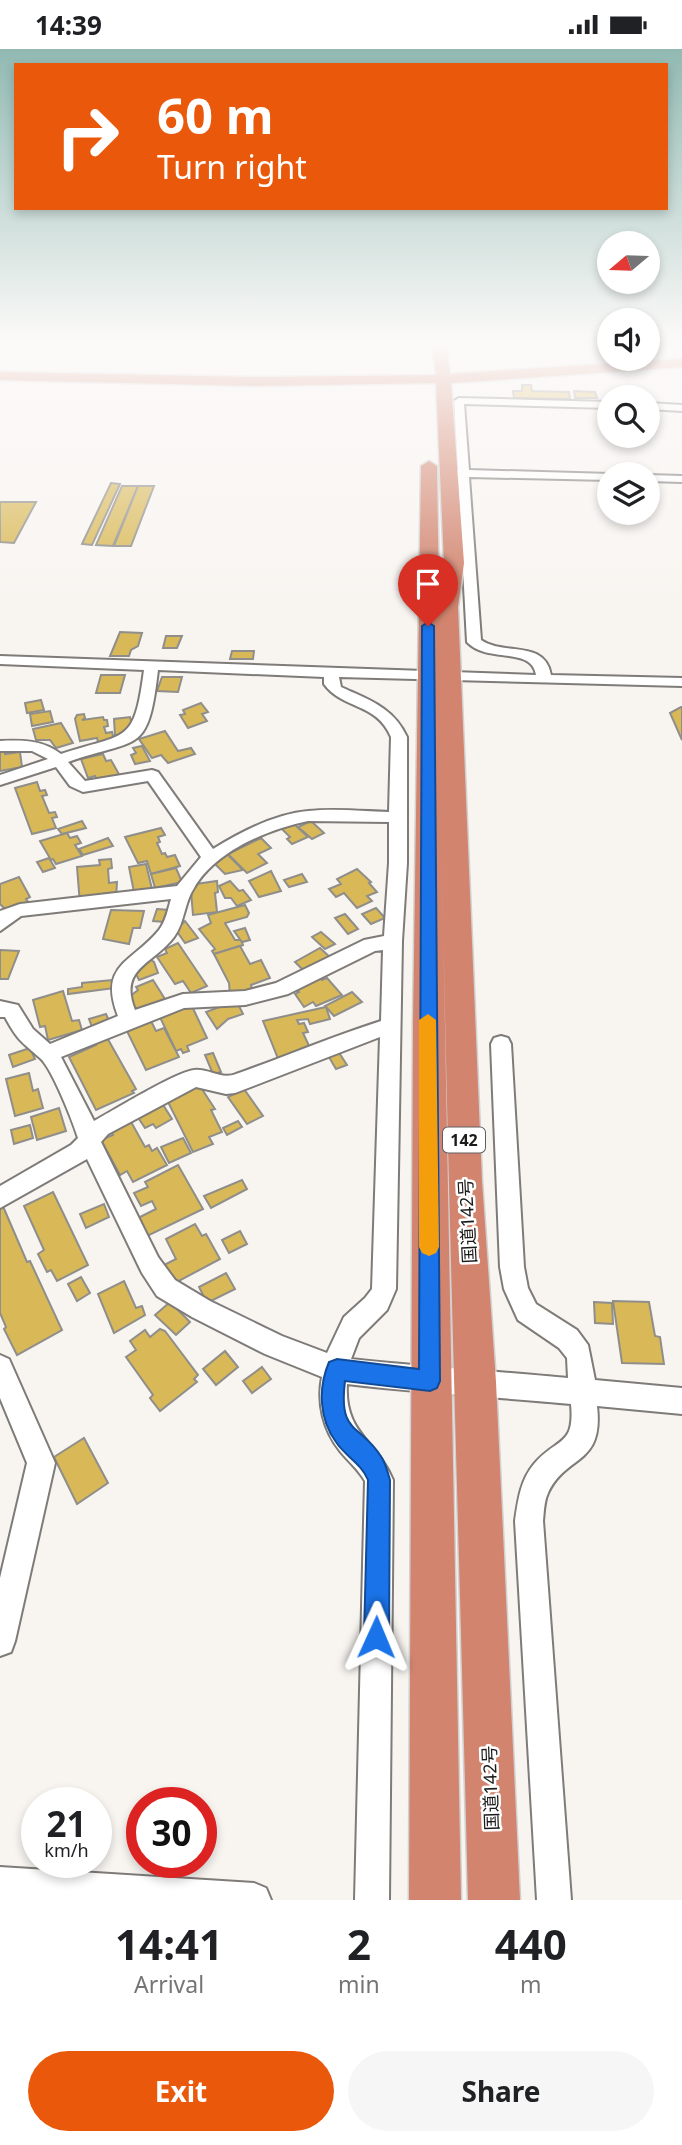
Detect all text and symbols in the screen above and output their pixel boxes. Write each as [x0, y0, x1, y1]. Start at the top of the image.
text: 14:39 [35, 7, 102, 43]
text: 60 m [157, 82, 274, 148]
icon: right [42, 91, 133, 182]
text: Turn right [157, 145, 307, 188]
north arrow [597, 231, 660, 294]
map controls [597, 231, 660, 525]
button: sound [597, 308, 660, 371]
button: search [597, 385, 660, 448]
button: layers [597, 462, 660, 525]
pin [398, 554, 458, 626]
icon: arrive [409, 565, 447, 603]
road number: 142 [443, 1127, 485, 1153]
street label: 国道142号 [453, 1178, 481, 1264]
position arrow [339, 1600, 413, 1674]
street label: 国道142号 [477, 1745, 503, 1831]
speed limit sign: 30 [126, 1787, 217, 1878]
text: 21 [46, 1800, 87, 1847]
text: km/h [44, 1838, 89, 1862]
text: 14:41 [115, 1915, 223, 1972]
text: 2 [347, 1915, 371, 1972]
text: 440 [495, 1915, 567, 1972]
text: Arrival [134, 1968, 204, 2000]
text: min [338, 1968, 380, 2000]
text: m [520, 1968, 542, 2000]
button: Exit [28, 2051, 334, 2131]
button: Share [348, 2051, 654, 2131]

